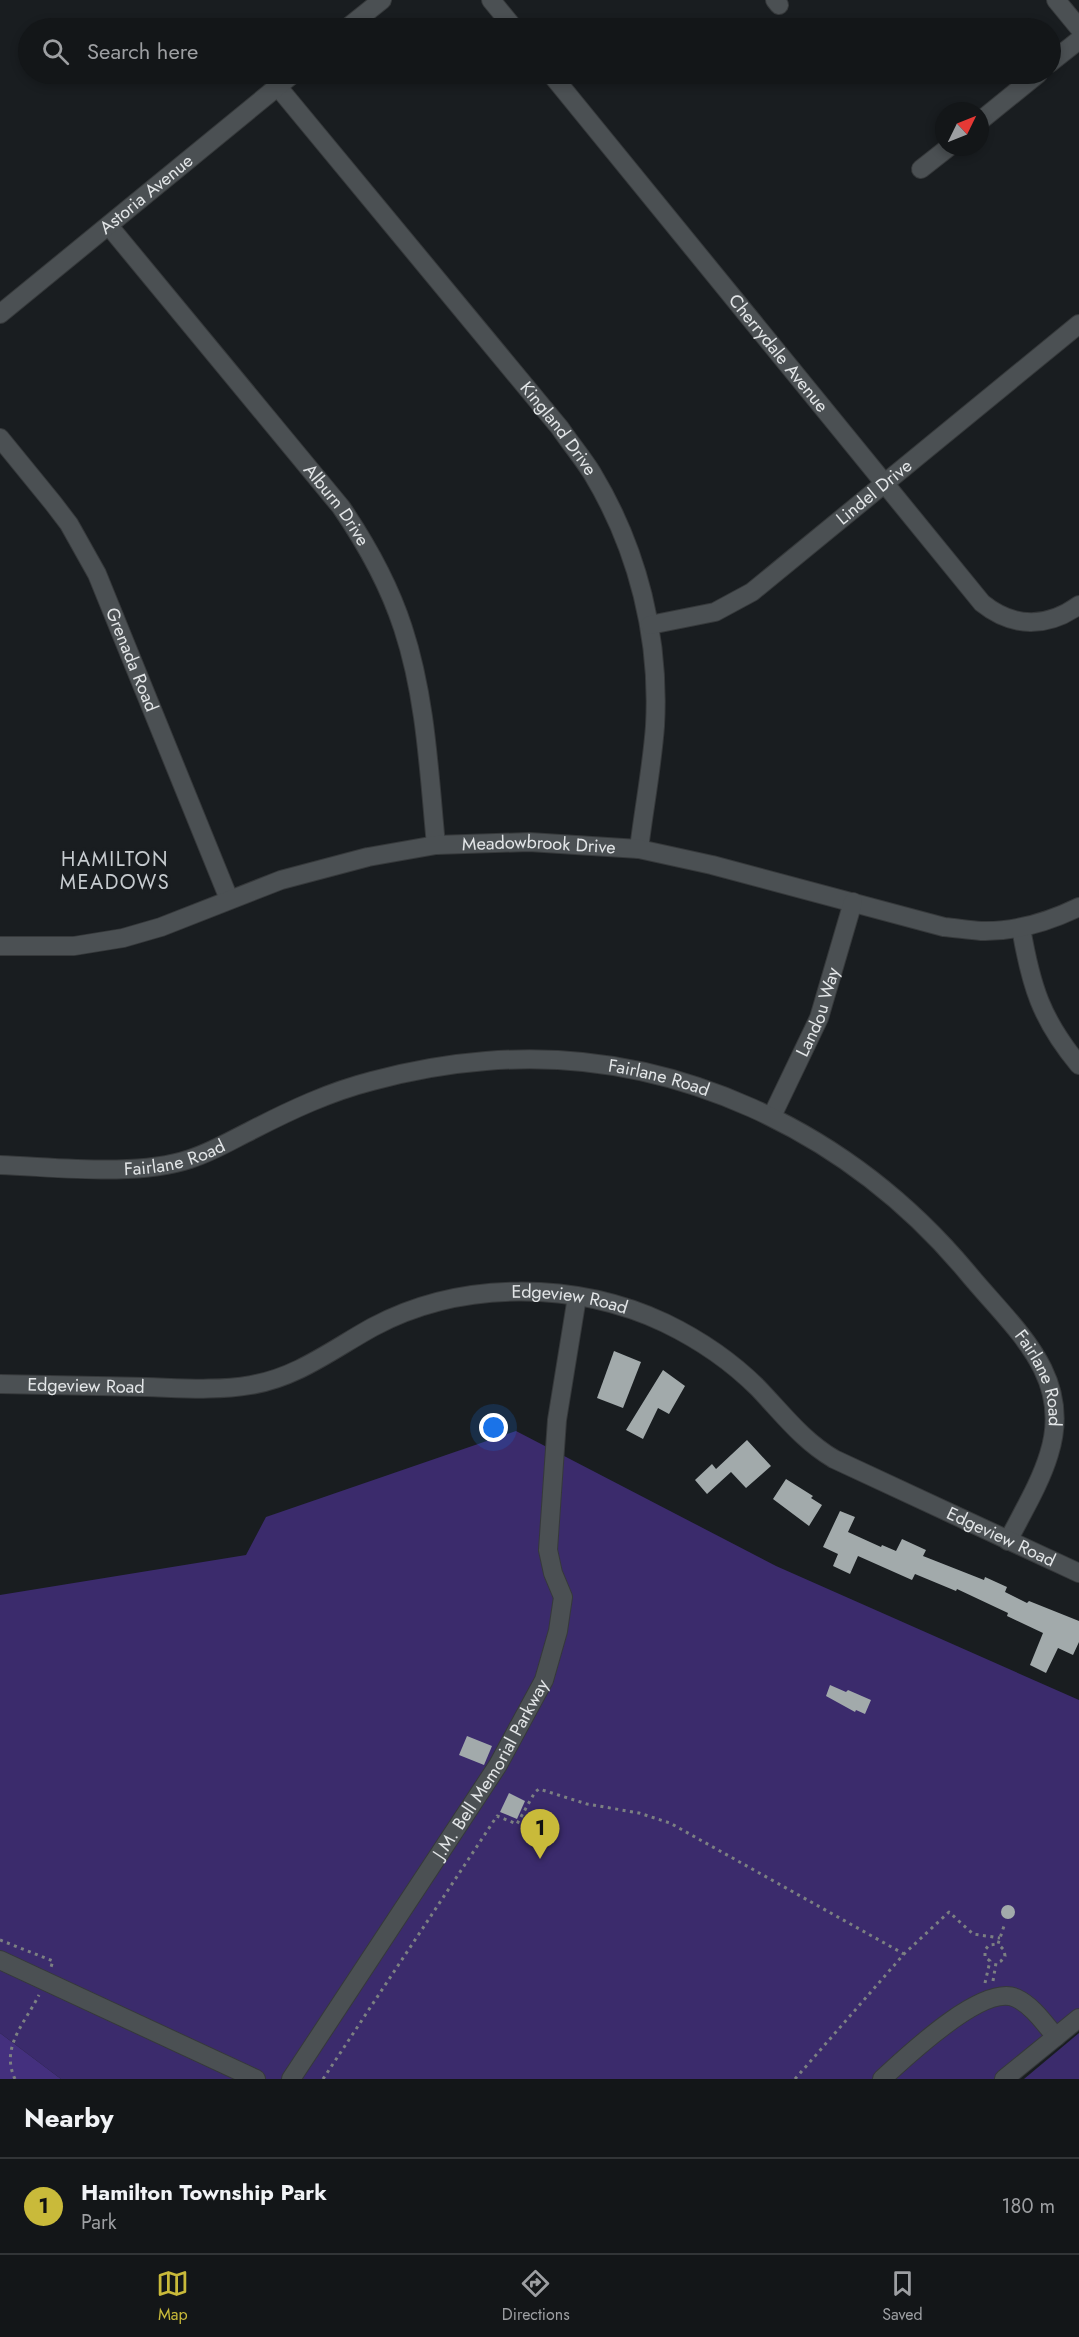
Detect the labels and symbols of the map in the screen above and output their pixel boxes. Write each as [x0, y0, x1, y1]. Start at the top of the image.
north arrow [935, 102, 989, 156]
street label: Astoria Avenue [94, 148, 199, 241]
street label: Cherrydale Avenue [722, 288, 835, 418]
street label: Kingland Drive [514, 376, 603, 481]
street label: Lindel Drive [830, 453, 918, 531]
street label: Alburn Drive [297, 458, 376, 551]
street label: Grenada Road [99, 604, 165, 716]
street label: Meadowbrook Drive [462, 829, 616, 860]
district label: HAMILTON MEADOWS [60, 845, 170, 897]
street label: Landou Way [789, 964, 846, 1061]
street label: Fairlane Road [606, 1053, 713, 1103]
street label: Fairlane Road [123, 1133, 230, 1182]
street label: Edgeview Road [511, 1279, 631, 1321]
street label: Fairlane Road [1008, 1324, 1068, 1427]
street label: Edgeview Road [27, 1372, 145, 1400]
your location [479, 1413, 508, 1442]
street label: Edgeview Road [942, 1500, 1060, 1573]
street label: J.M. Bell Memorial Parkway [425, 1674, 555, 1866]
pin: 1 [520, 1810, 560, 1859]

